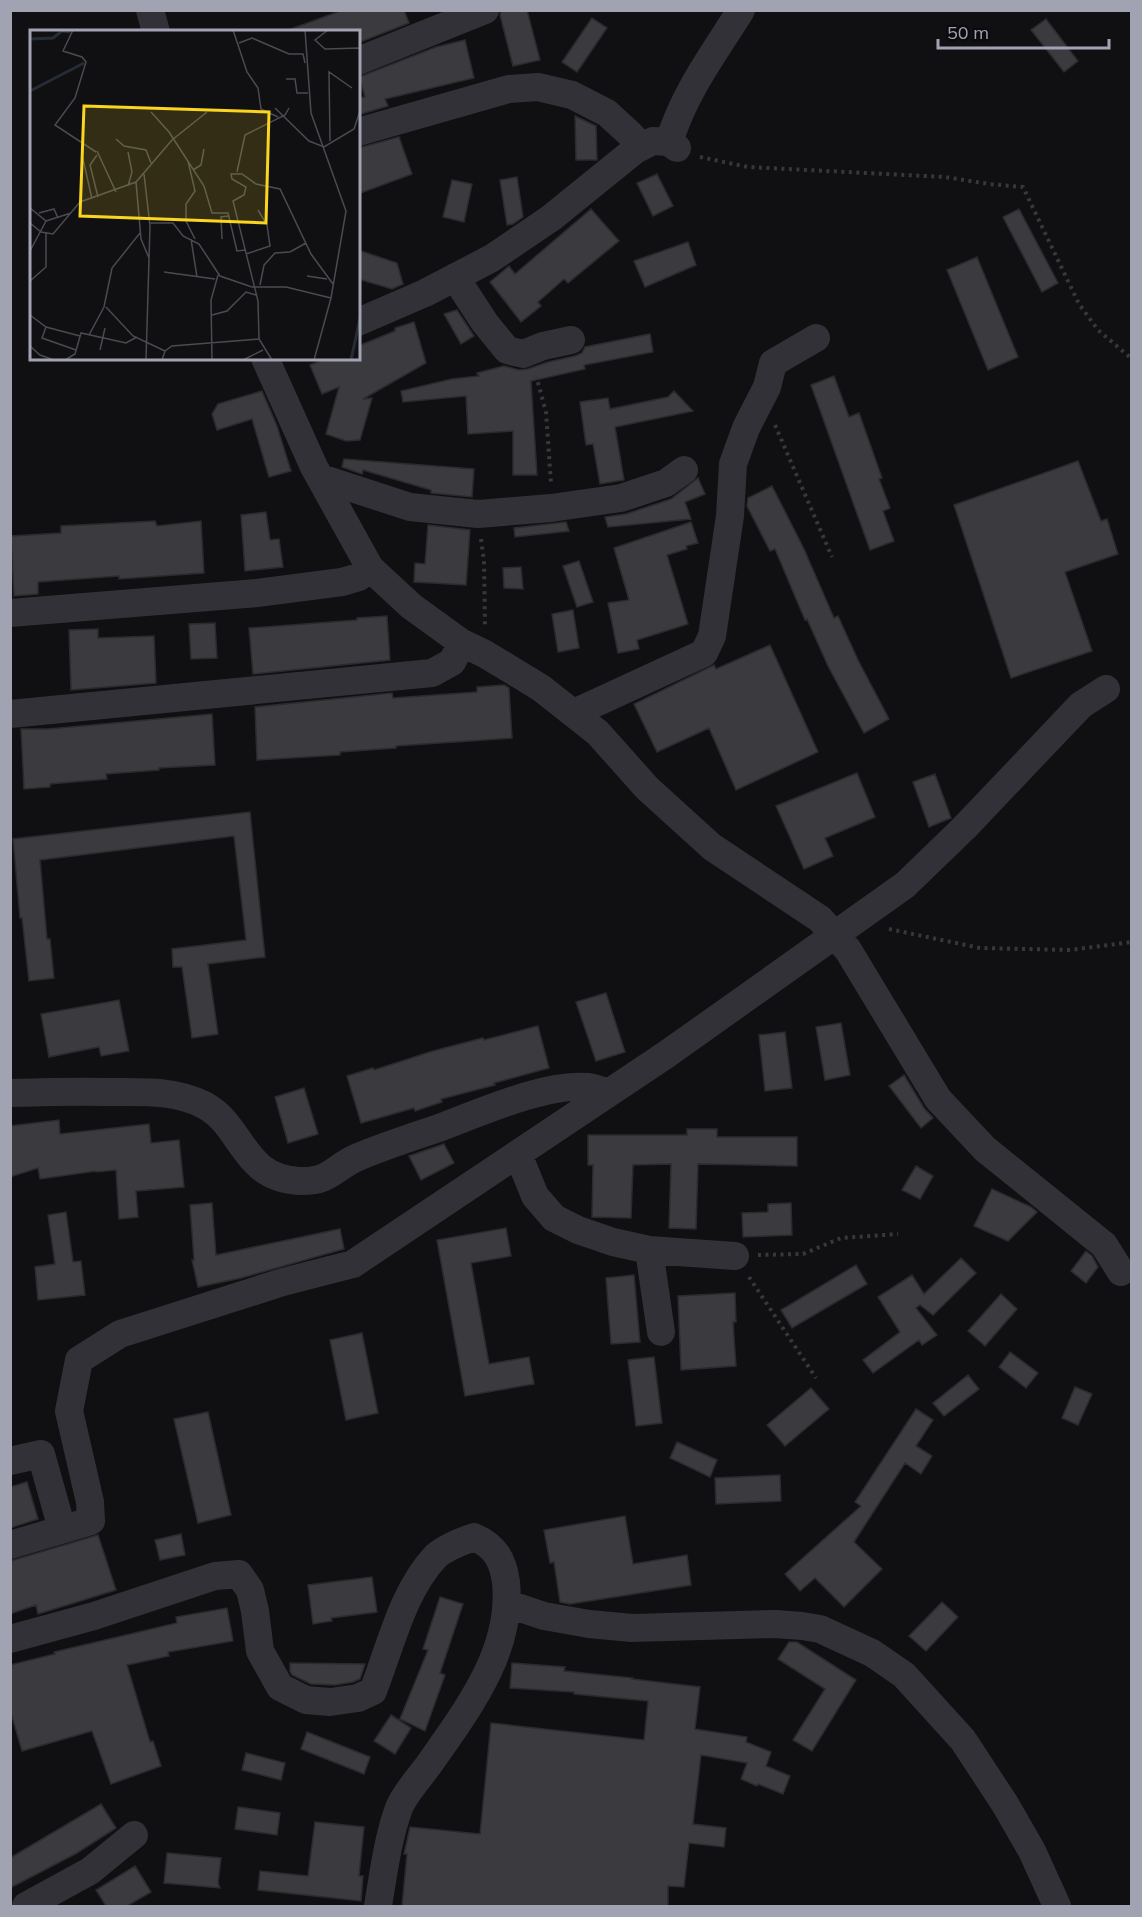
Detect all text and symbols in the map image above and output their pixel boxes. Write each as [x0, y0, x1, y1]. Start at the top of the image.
scale bar [938, 12, 1109, 50]
text: 50 m [947, 21, 989, 44]
inset map [30, 30, 360, 360]

